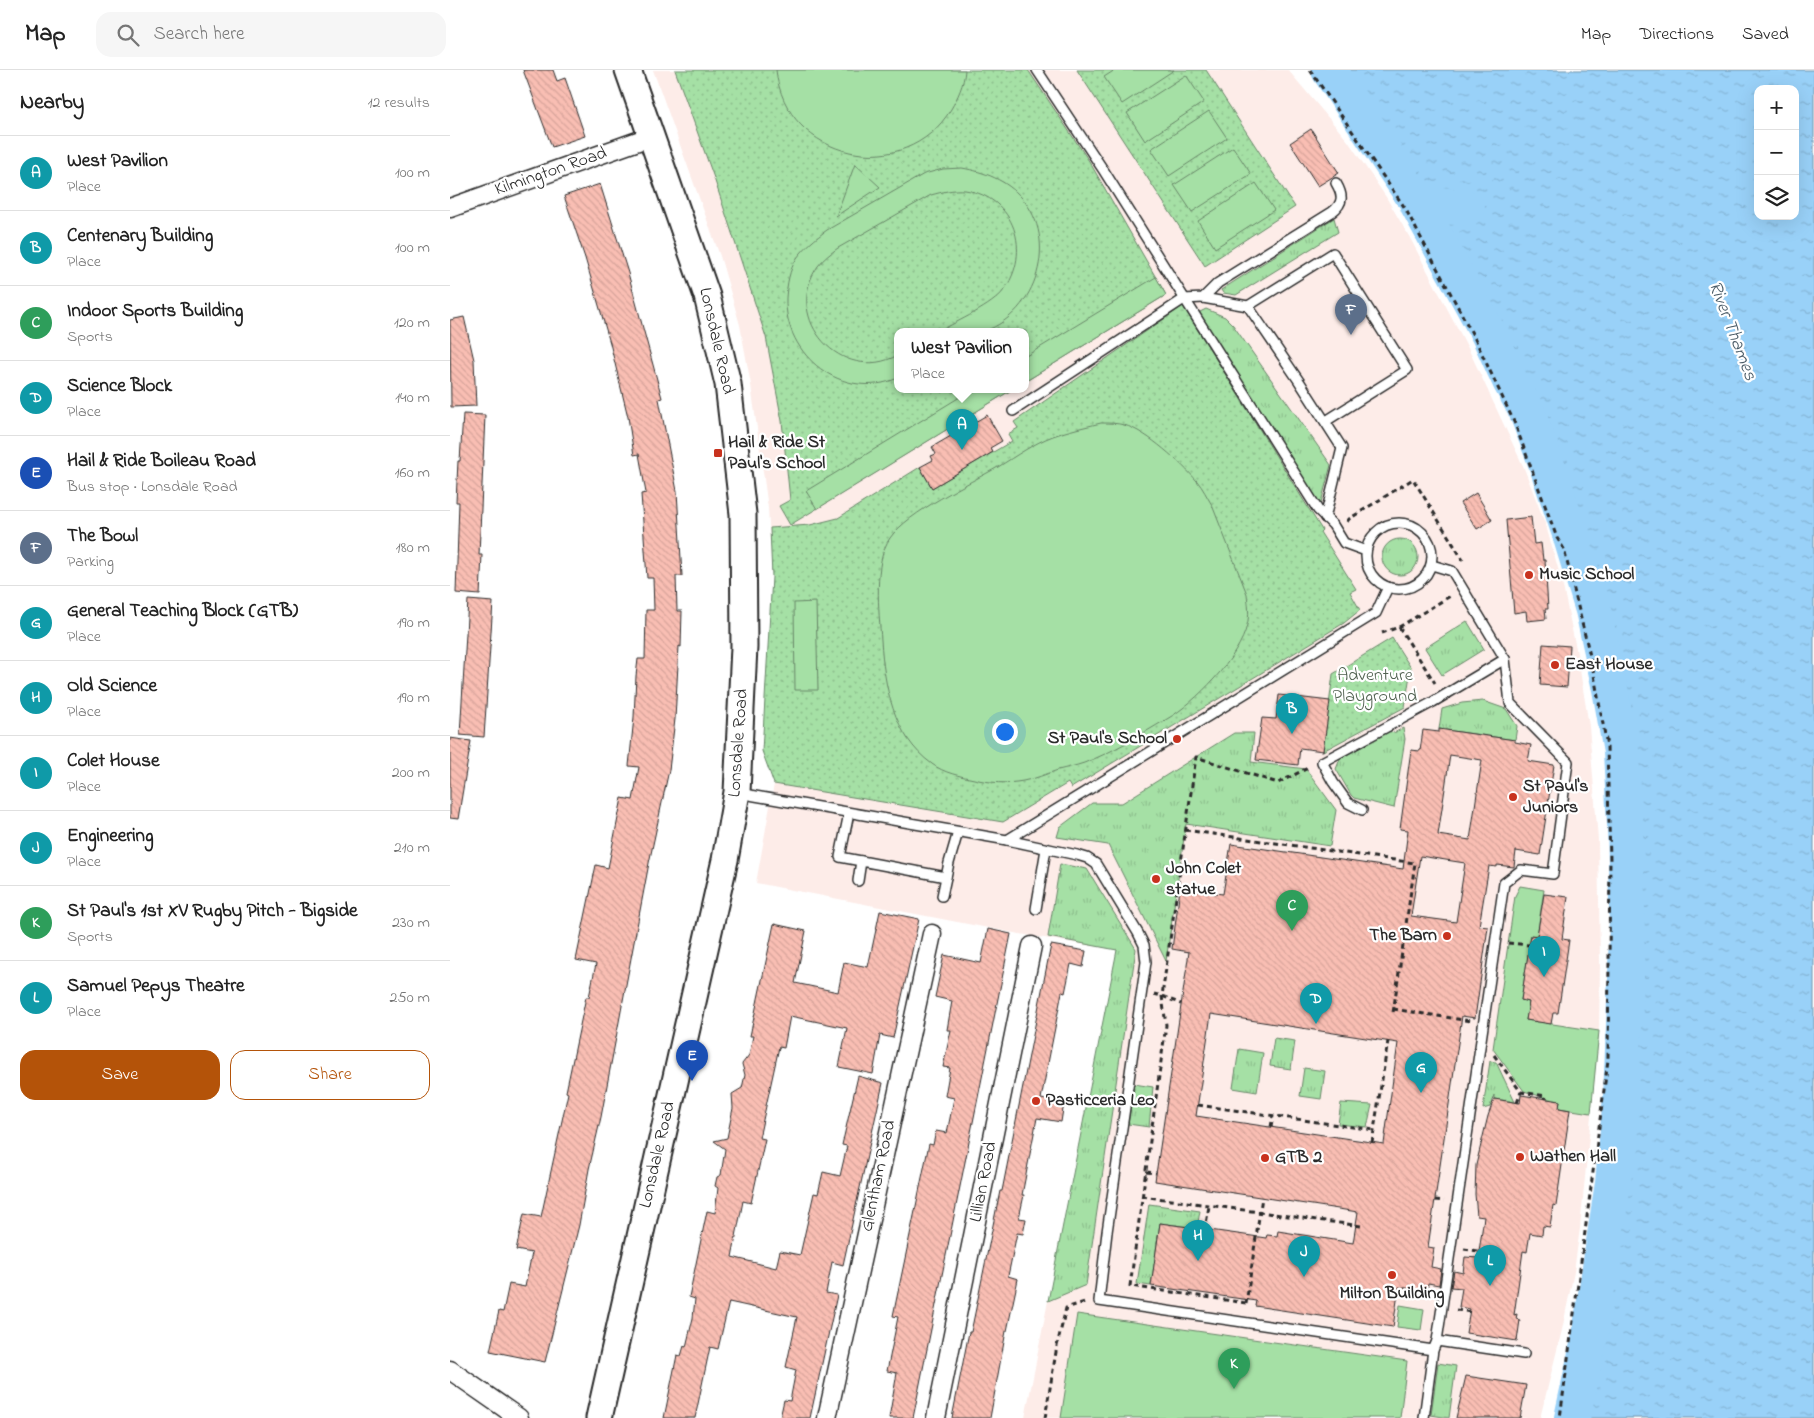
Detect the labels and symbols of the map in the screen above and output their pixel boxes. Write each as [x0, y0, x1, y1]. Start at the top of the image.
street label: Kilmington Road [491, 141, 611, 204]
water label: River Thames [1701, 278, 1763, 385]
street label: Lonsdale Road [691, 285, 741, 397]
pin: F [1335, 294, 1367, 335]
pin: A [946, 409, 978, 450]
place label: Hail & Ride St Paul's School [728, 430, 826, 477]
marker: Hail & Ride St Paul's School [712, 447, 724, 459]
place label: Music School [1539, 562, 1634, 588]
marker: Music School [1523, 569, 1535, 581]
place label: East House [1565, 652, 1654, 678]
marker: East House [1549, 659, 1561, 671]
park label: Adventure Playground [1333, 663, 1417, 711]
street label: Lonsdale Road [722, 688, 756, 798]
pin: B [1276, 693, 1308, 734]
your location [992, 719, 1018, 745]
place label: St Paul's School [1048, 726, 1167, 752]
marker: St Paul's School [1171, 733, 1183, 745]
place label: St Paul's Juniors [1523, 774, 1588, 821]
marker: St Paul's Juniors [1507, 791, 1519, 803]
place label: John Colet statue [1166, 856, 1242, 903]
marker: John Colet statue [1150, 873, 1162, 885]
pin: C [1276, 890, 1308, 931]
place label: The Barn [1369, 923, 1437, 949]
marker: The Barn [1441, 930, 1453, 942]
pin: I [1528, 936, 1560, 977]
pin: D [1300, 983, 1332, 1024]
pin: E [676, 1040, 708, 1081]
pin: G [1405, 1052, 1437, 1093]
place label: Pasticceria Leo [1046, 1088, 1155, 1114]
marker: Pasticceria Leo [1030, 1095, 1042, 1107]
street label: Lonsdale Road [633, 1099, 683, 1211]
street label: Glentham Road [855, 1118, 903, 1234]
street label: Lillian Road [963, 1140, 1005, 1224]
place label: Wathen Hall [1530, 1144, 1616, 1170]
place label: GTB 2 [1275, 1145, 1322, 1171]
marker: Wathen Hall [1514, 1151, 1526, 1163]
marker: GTB 2 [1259, 1152, 1271, 1164]
pin: H [1182, 1220, 1214, 1261]
pin: J [1288, 1236, 1320, 1277]
pin: L [1474, 1245, 1506, 1286]
marker: Milton Building [1386, 1269, 1398, 1281]
place label: Milton Building [1340, 1281, 1444, 1308]
pin: K [1218, 1348, 1250, 1389]

